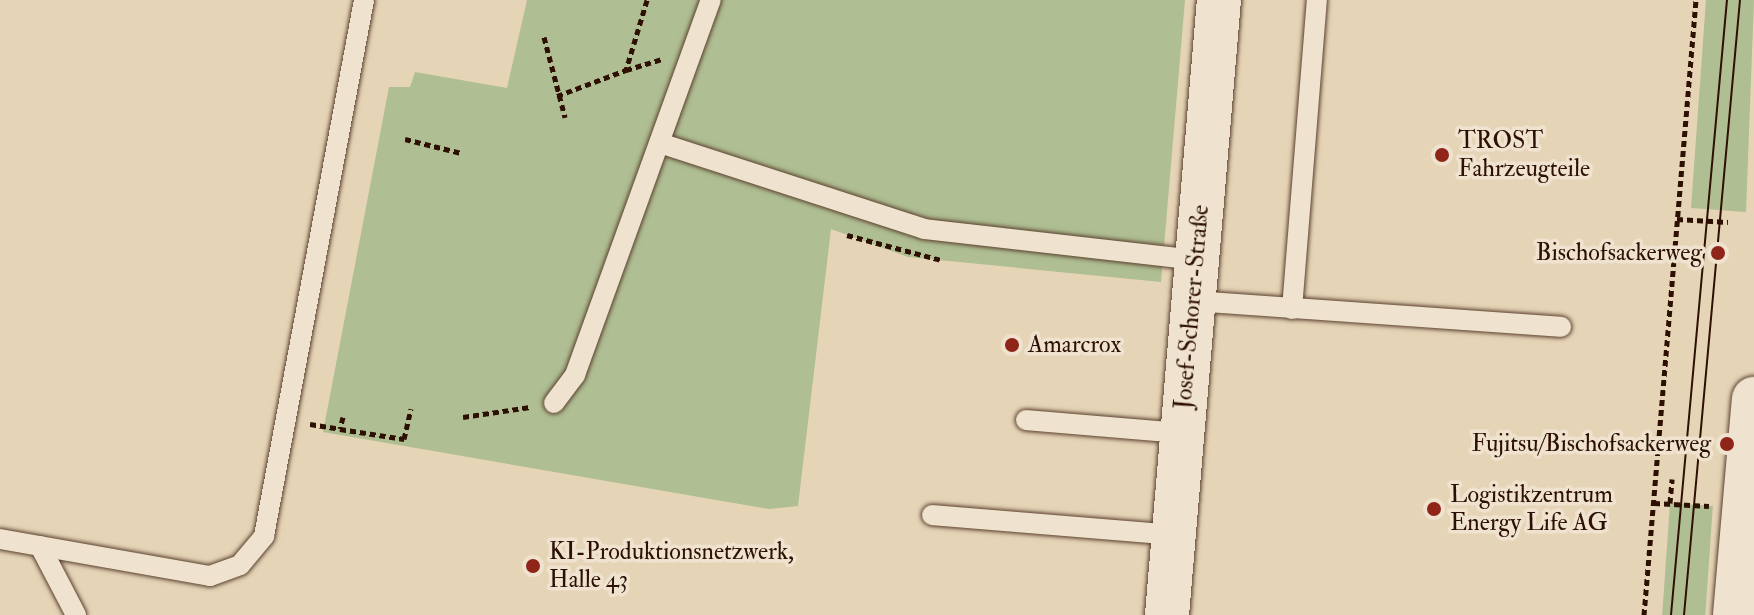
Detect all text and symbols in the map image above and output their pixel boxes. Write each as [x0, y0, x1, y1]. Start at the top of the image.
place label: TROST Fahrzeugteile [1458, 127, 1590, 183]
marker: TROST Fahrzeugteile [1433, 146, 1451, 164]
street label: Josef-Schorer-Straße [1169, 204, 1215, 410]
place label: Bischofsackerweg [1536, 239, 1702, 267]
marker: Bischofsackerweg [1709, 244, 1727, 262]
place label: Amarcrox [1028, 331, 1121, 359]
marker: Amarcrox [1003, 336, 1021, 354]
place label: Fujitsu/Bischofsackerweg [1471, 430, 1711, 458]
marker: Fujitsu/Bischofsackerweg [1718, 435, 1736, 453]
place label: Logistikzentrum Energy Life AG [1450, 481, 1613, 537]
marker: Logistikzentrum Energy Life AG [1425, 500, 1443, 518]
place label: KI-Produktionsnetzwerk, Halle 43 [549, 538, 794, 594]
marker: KI-Produktionsnetzwerk, Halle 43 [524, 557, 542, 575]

